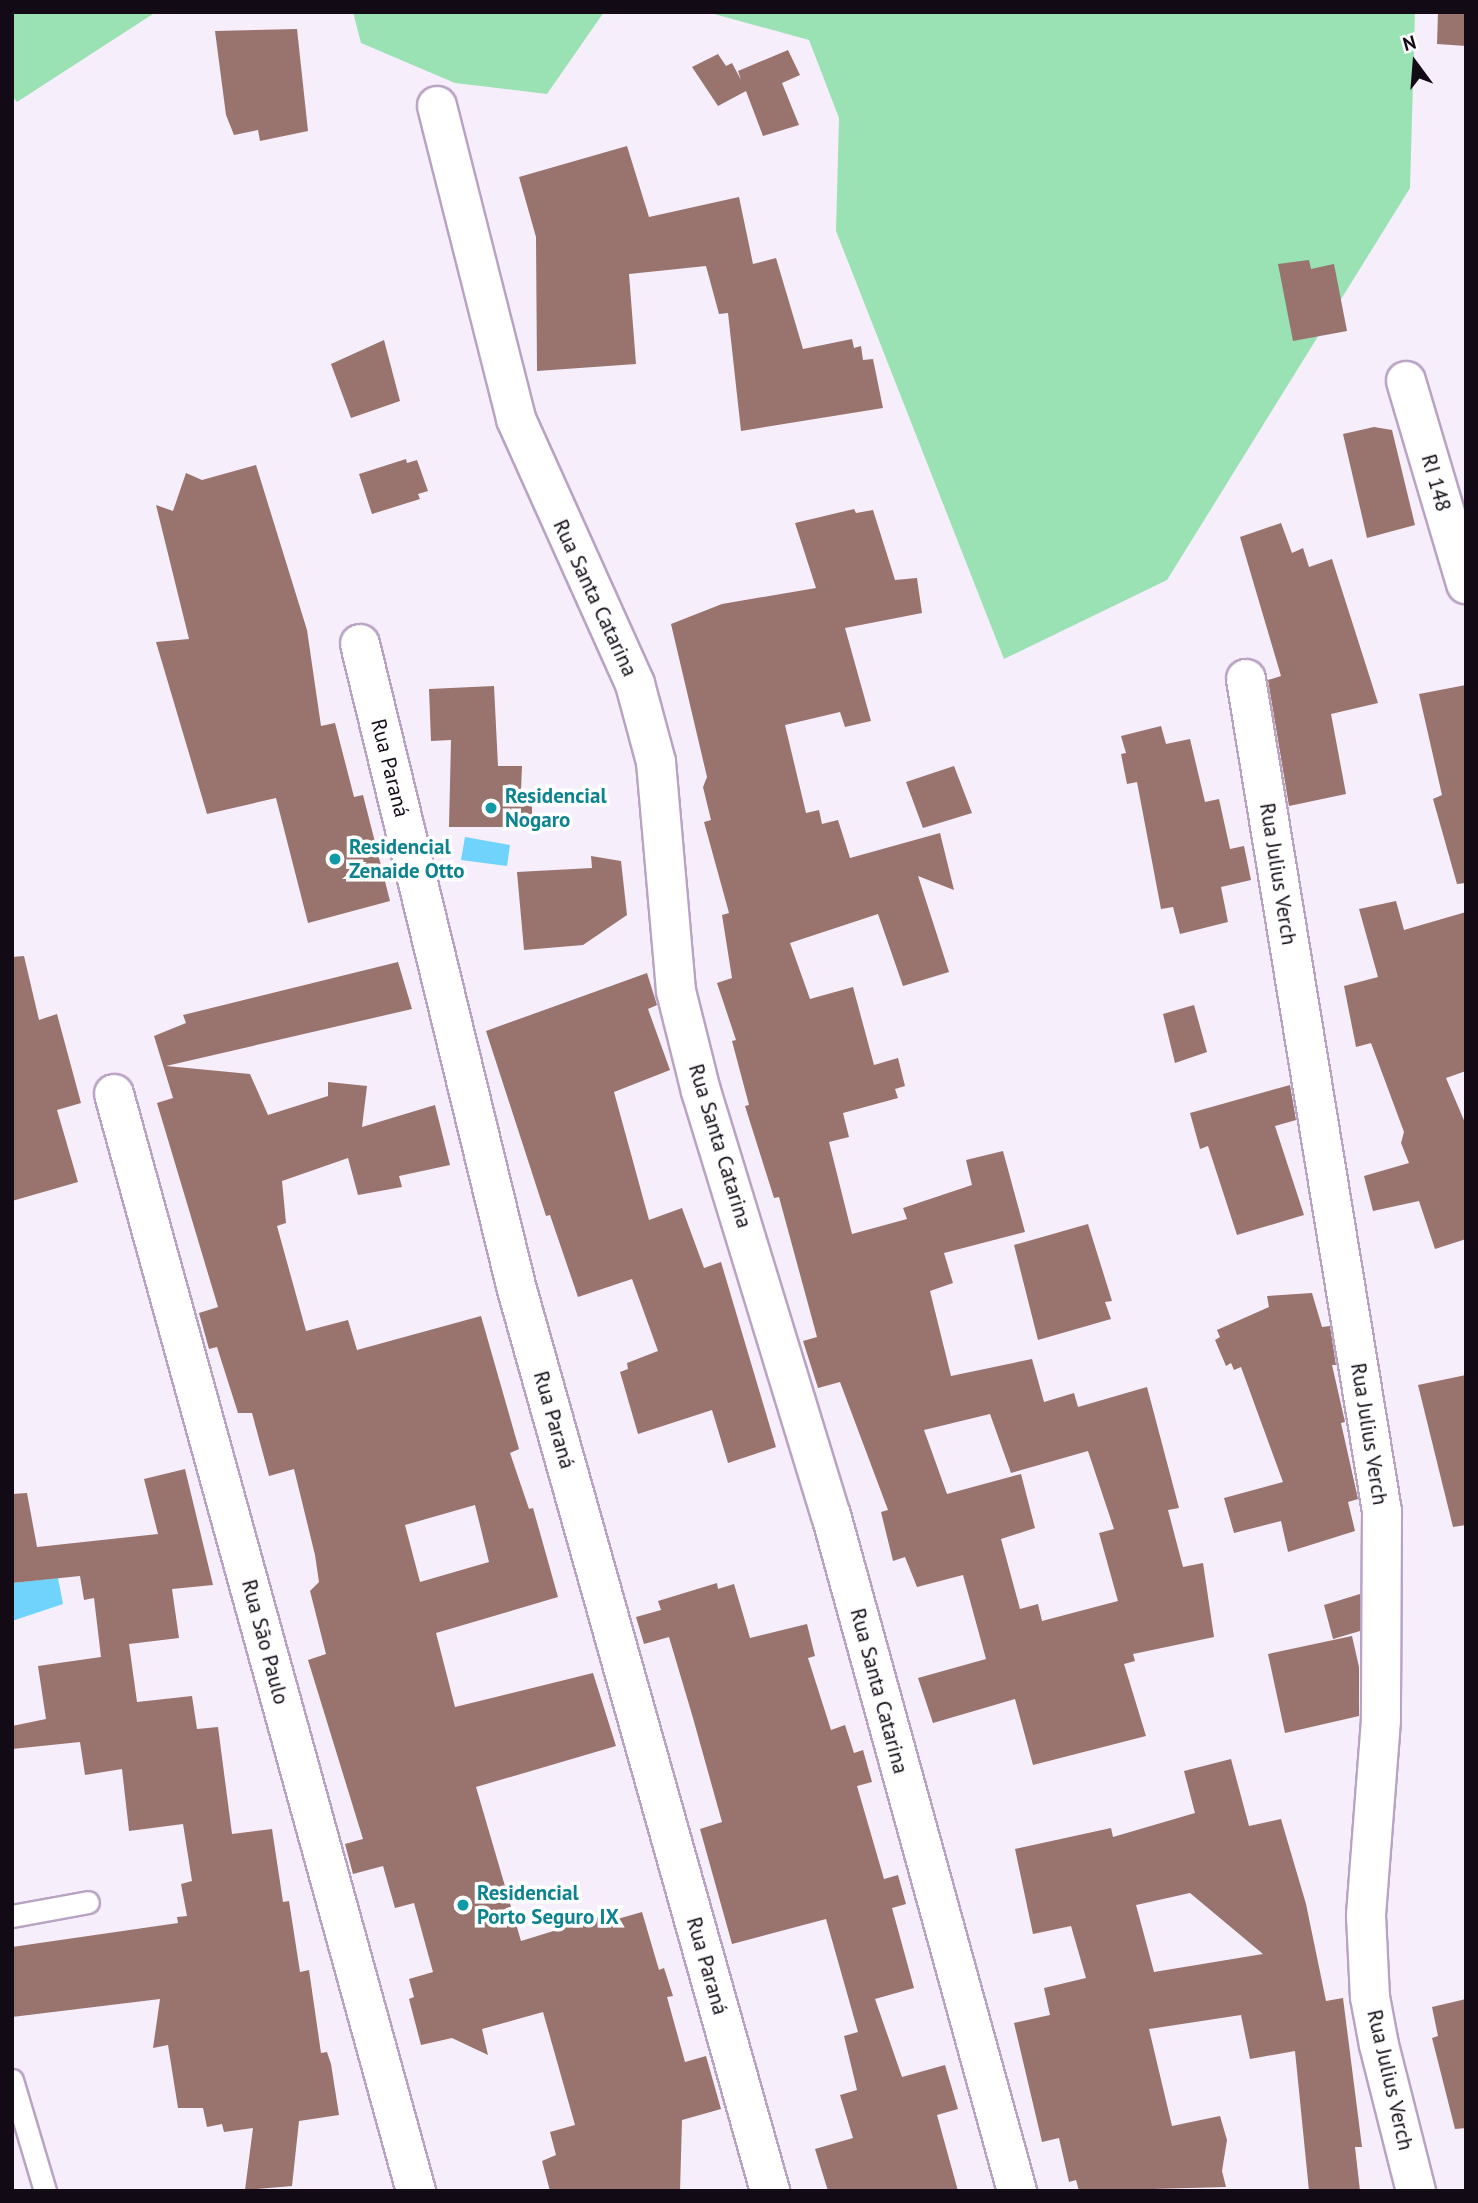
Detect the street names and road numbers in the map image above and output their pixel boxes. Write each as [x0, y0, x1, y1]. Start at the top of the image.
street label: RI 148 [1416, 451, 1456, 515]
street label: Rua Santa Catarina [548, 516, 642, 680]
street label: Rua Paraná [366, 716, 414, 820]
street label: Rua Julius Verch [1254, 801, 1302, 947]
street label: Rua Santa Catarina [683, 1061, 757, 1231]
street label: Rua Julius Verch [1345, 1361, 1393, 1507]
street label: Rua Paraná [528, 1368, 580, 1472]
street label: Rua São Paulo [236, 1577, 294, 1707]
street label: Rua Santa Catarina [845, 1606, 913, 1776]
street label: Rua Paraná [681, 1914, 733, 2018]
street label: Rua Julius Verch [1362, 2007, 1418, 2153]

